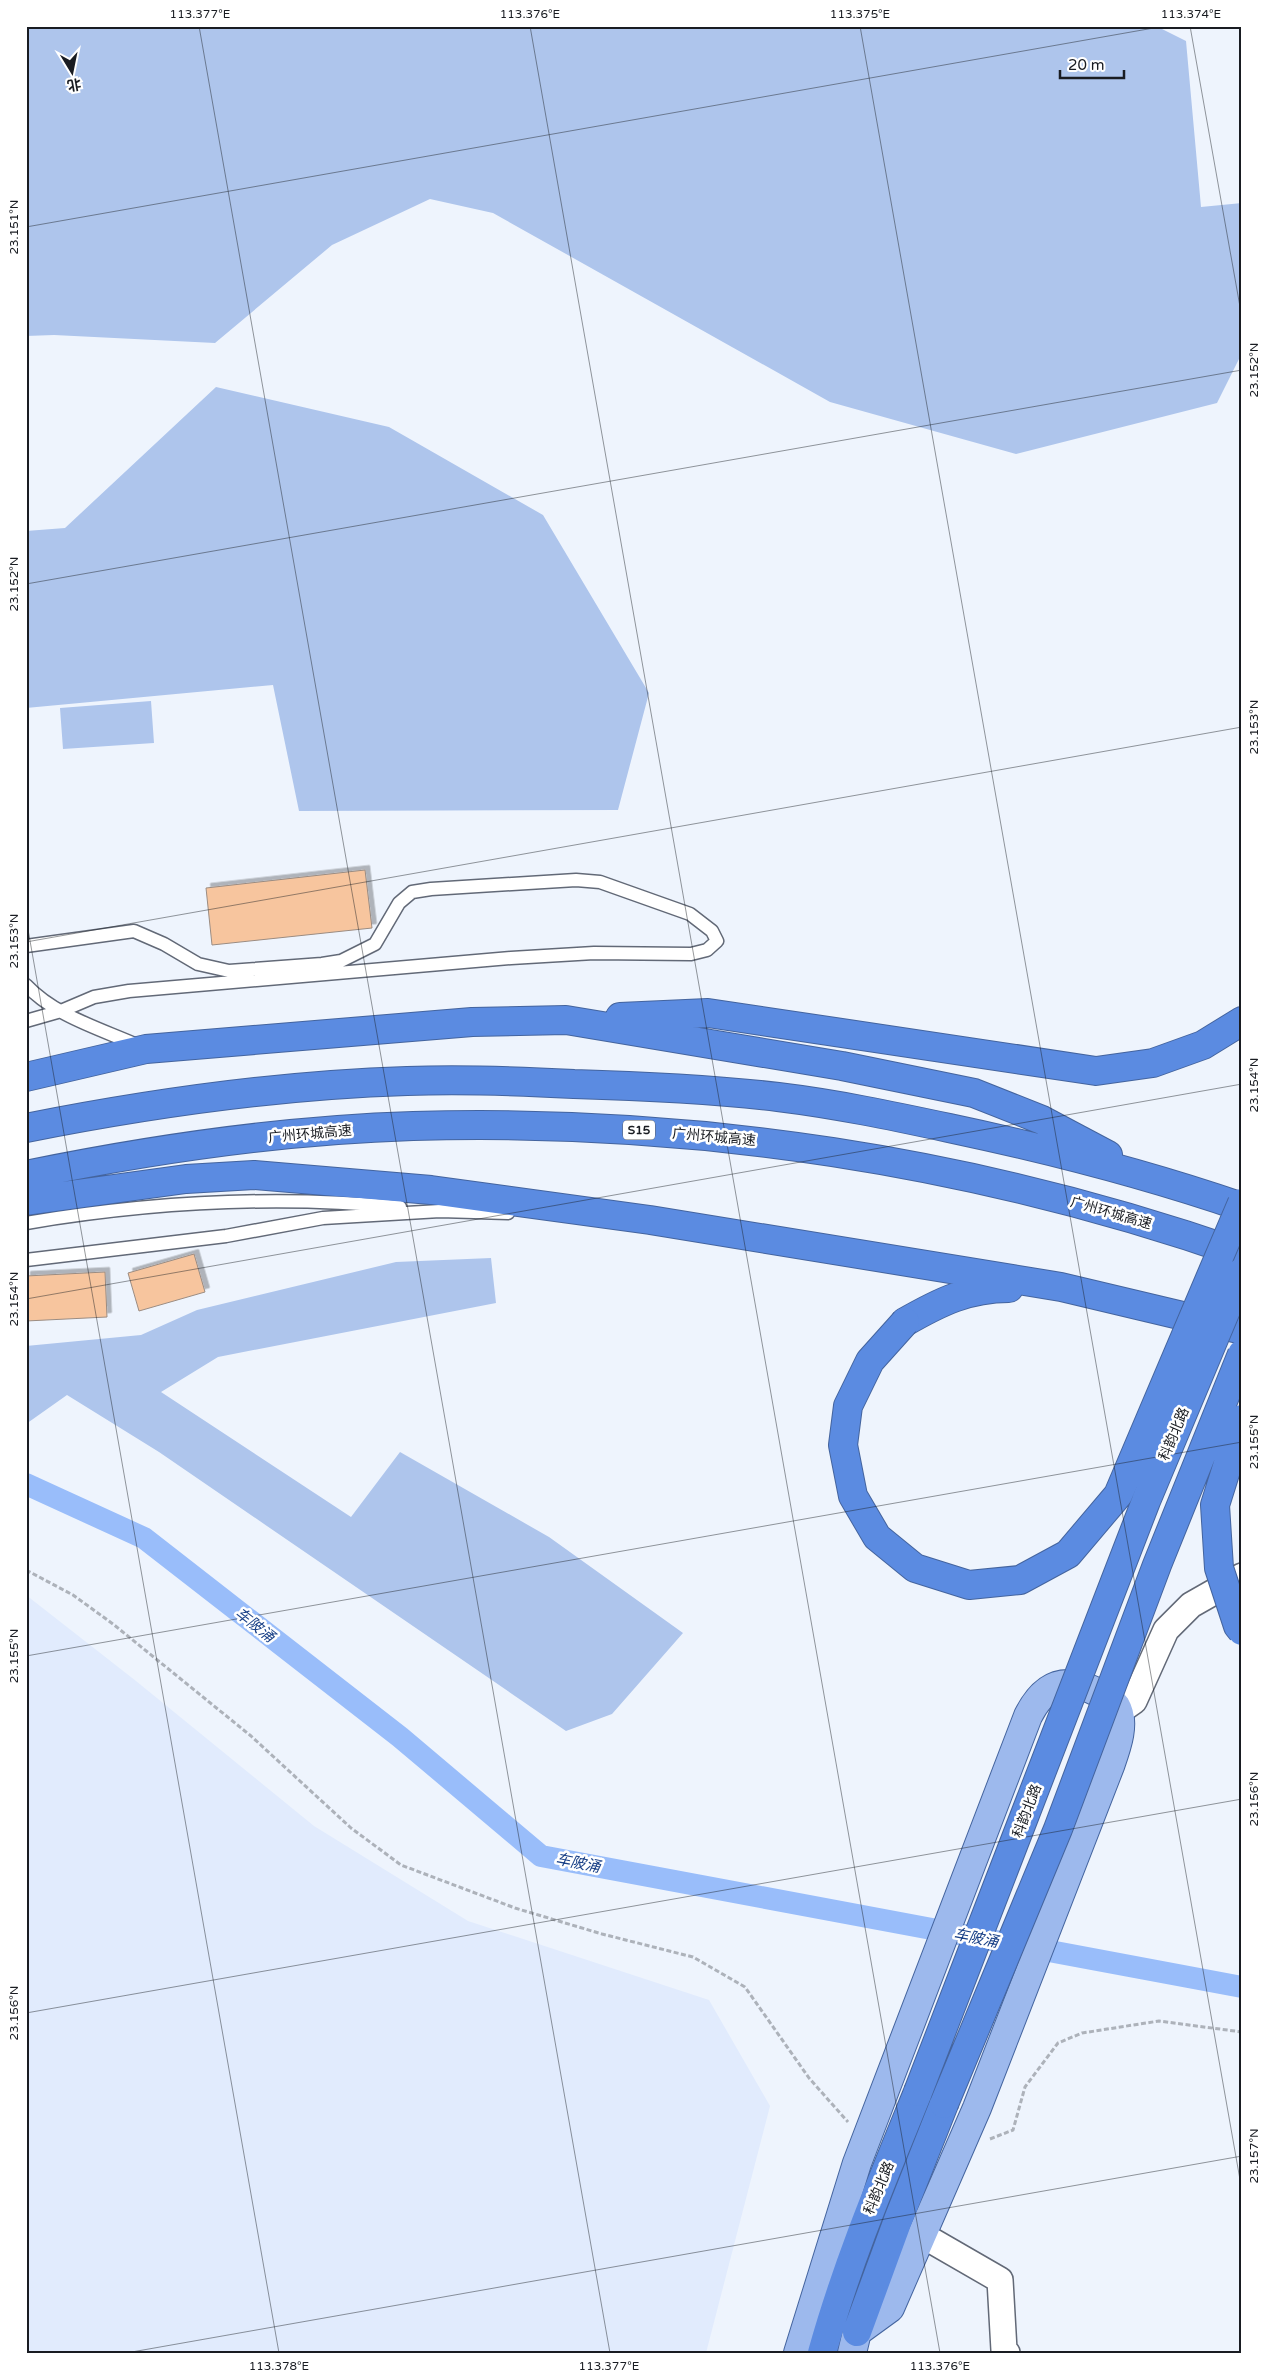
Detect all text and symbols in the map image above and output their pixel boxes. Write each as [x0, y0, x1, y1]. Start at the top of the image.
text: 113.377°E [170, 7, 231, 21]
text: 113.376°E [500, 7, 561, 21]
text: 113.375°E [830, 7, 890, 21]
text: 113.374°E [1161, 7, 1222, 21]
north arrow [48, 48, 98, 98]
scale bar [1060, 48, 1124, 80]
text: 20 m [1068, 56, 1105, 74]
text: 北 [66, 75, 83, 94]
text: 23.151°N [7, 200, 21, 254]
text: 23.152°N [1247, 343, 1261, 397]
text: 23.152°N [7, 557, 21, 611]
text: 23.153°N [1247, 700, 1261, 754]
text: 23.153°N [7, 914, 21, 968]
text: 23.154°N [1247, 1058, 1261, 1112]
road number: S15 [623, 1120, 655, 1140]
street label: 广州环城高速 [267, 1122, 353, 1146]
street label: 广州环城高速 [671, 1125, 757, 1149]
street label: 广州环城高速 [1068, 1193, 1154, 1233]
text: 23.154°N [7, 1272, 21, 1326]
street label: 科韵北路 [1155, 1405, 1193, 1463]
text: 23.155°N [1247, 1415, 1261, 1469]
water label: 车陂涌 [232, 1604, 280, 1647]
text: 23.155°N [7, 1629, 21, 1683]
text: 23.156°N [1247, 1772, 1261, 1826]
street label: 科韵北路 [1009, 1782, 1045, 1840]
water label: 车陂涌 [554, 1850, 604, 1877]
water label: 车陂涌 [952, 1925, 1002, 1952]
text: 23.156°N [7, 1986, 21, 2040]
text: 23.157°N [1247, 2128, 1261, 2184]
street label: 科韵北路 [860, 2159, 898, 2217]
text: 113.378°E [249, 2359, 310, 2373]
text: 113.377°E [579, 2359, 640, 2373]
text: 113.376°E [910, 2359, 971, 2373]

